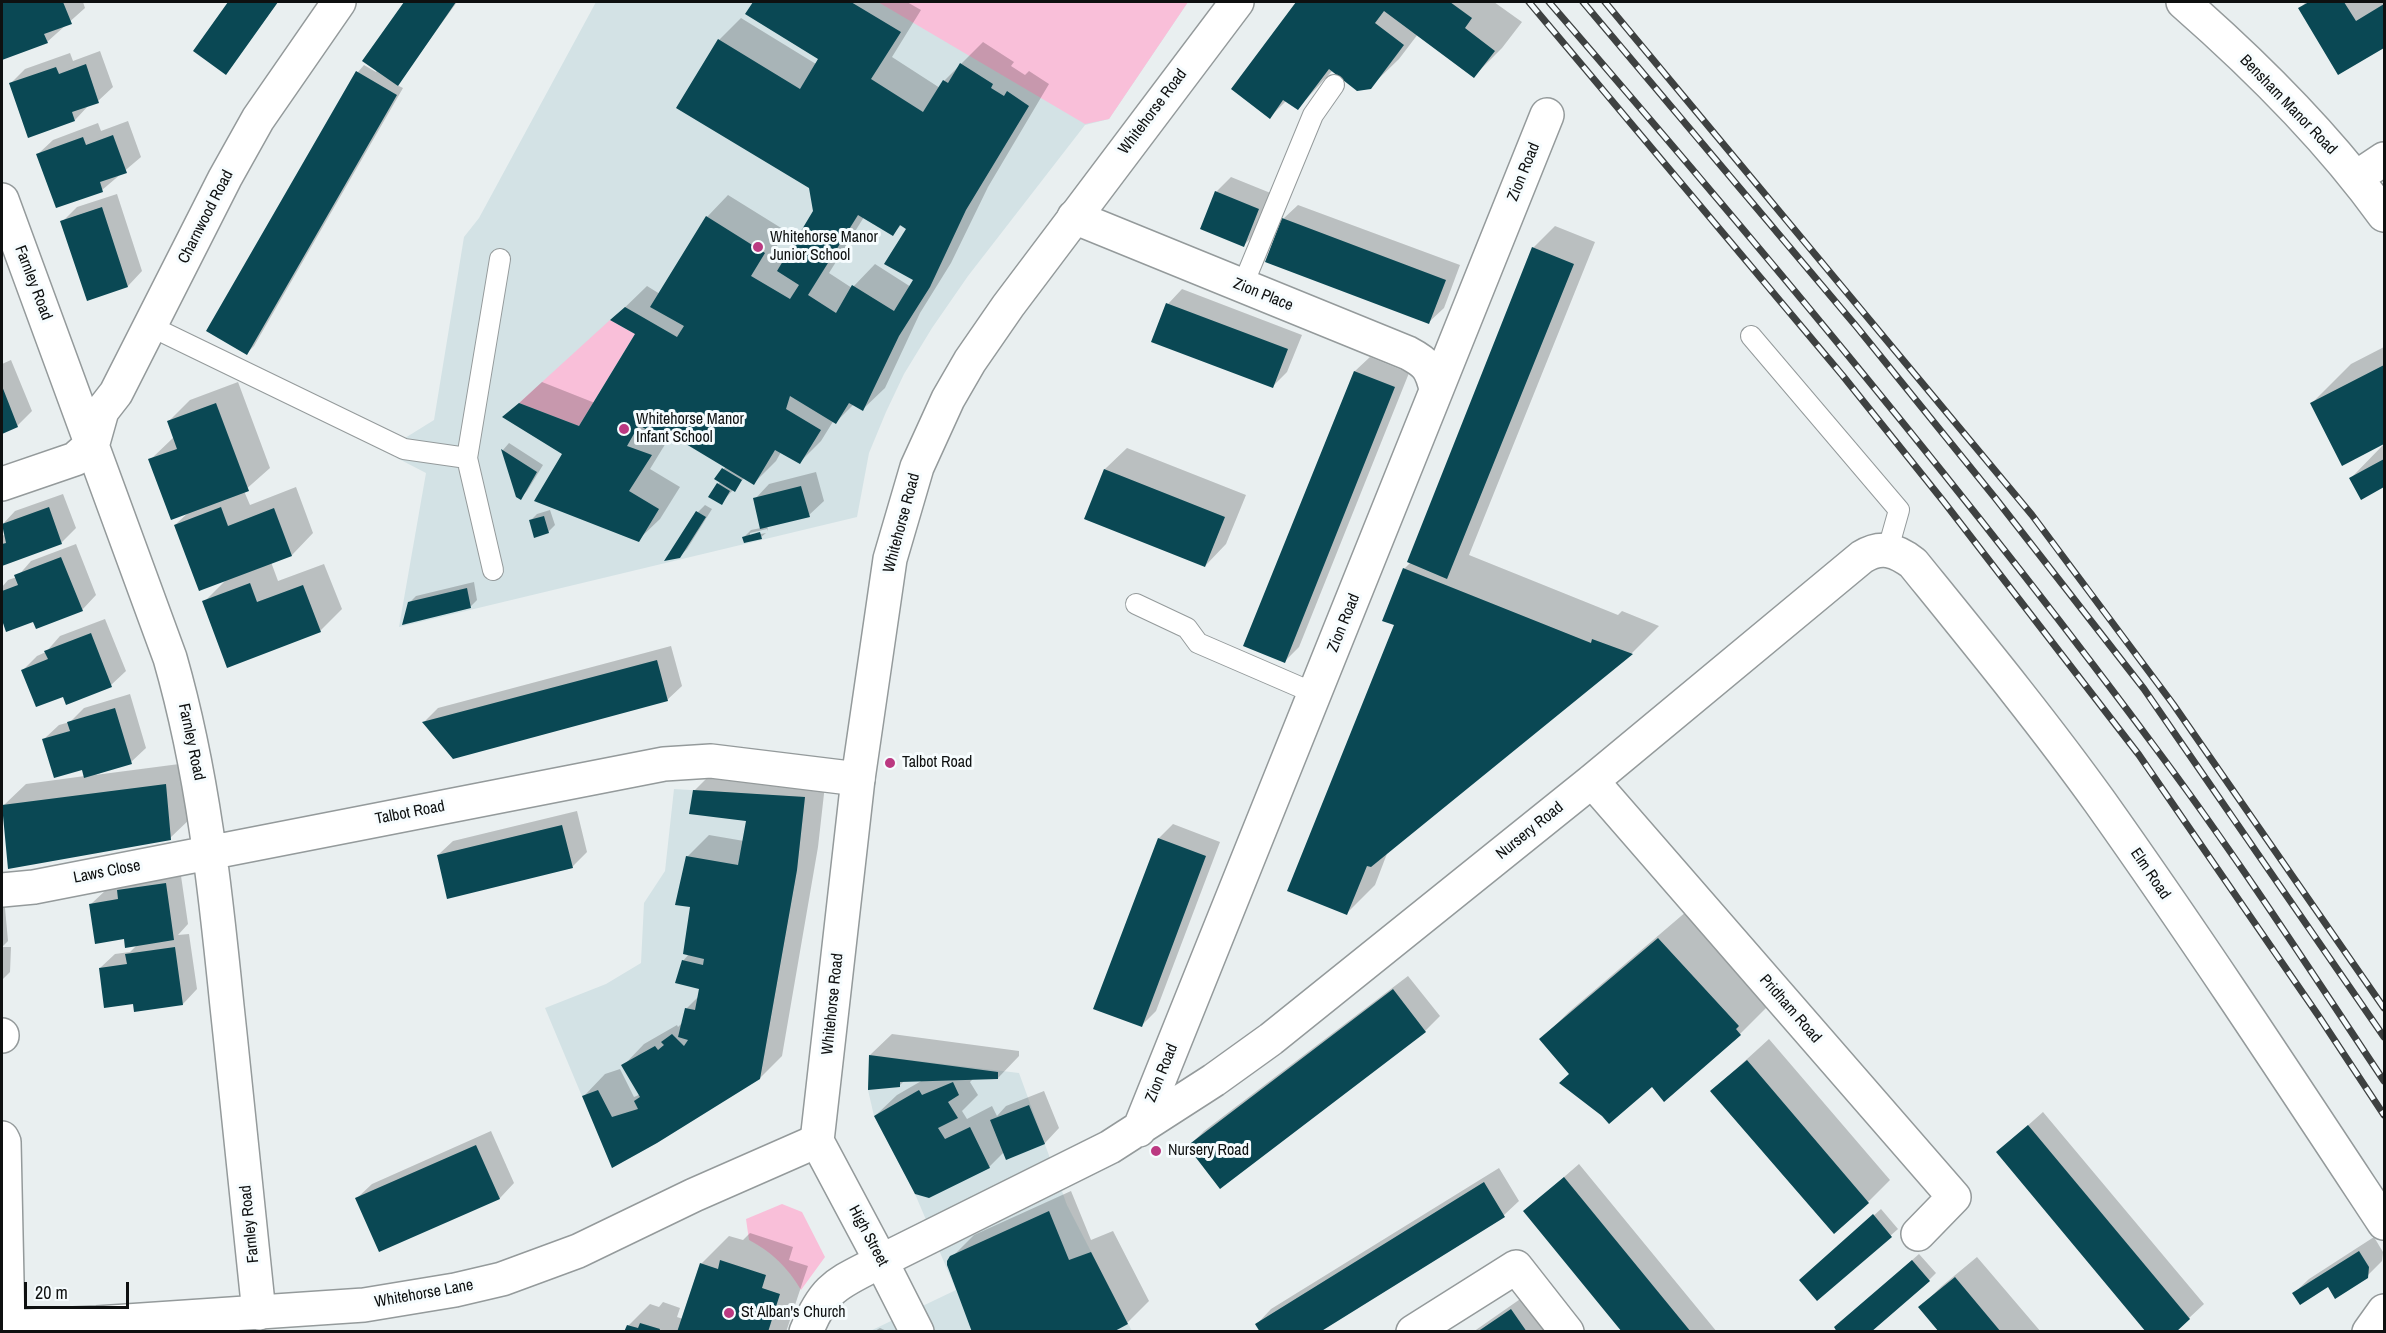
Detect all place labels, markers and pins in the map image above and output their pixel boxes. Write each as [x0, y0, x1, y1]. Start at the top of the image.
place label: Whitehorse Manor Junior School [770, 228, 878, 266]
marker: Whitehorse Manor Junior School [751, 240, 765, 254]
place label: Whitehorse Manor Infant School [636, 410, 744, 448]
marker: Whitehorse Manor Infant School [617, 422, 631, 436]
place label: Talbot Road [902, 753, 972, 773]
marker: Talbot Road [883, 756, 897, 770]
place label: Nursery Road [1168, 1141, 1249, 1161]
marker: Nursery Road [1149, 1144, 1163, 1158]
place label: St Alban's Church [741, 1303, 846, 1323]
marker: St Alban's Church [722, 1306, 736, 1320]

